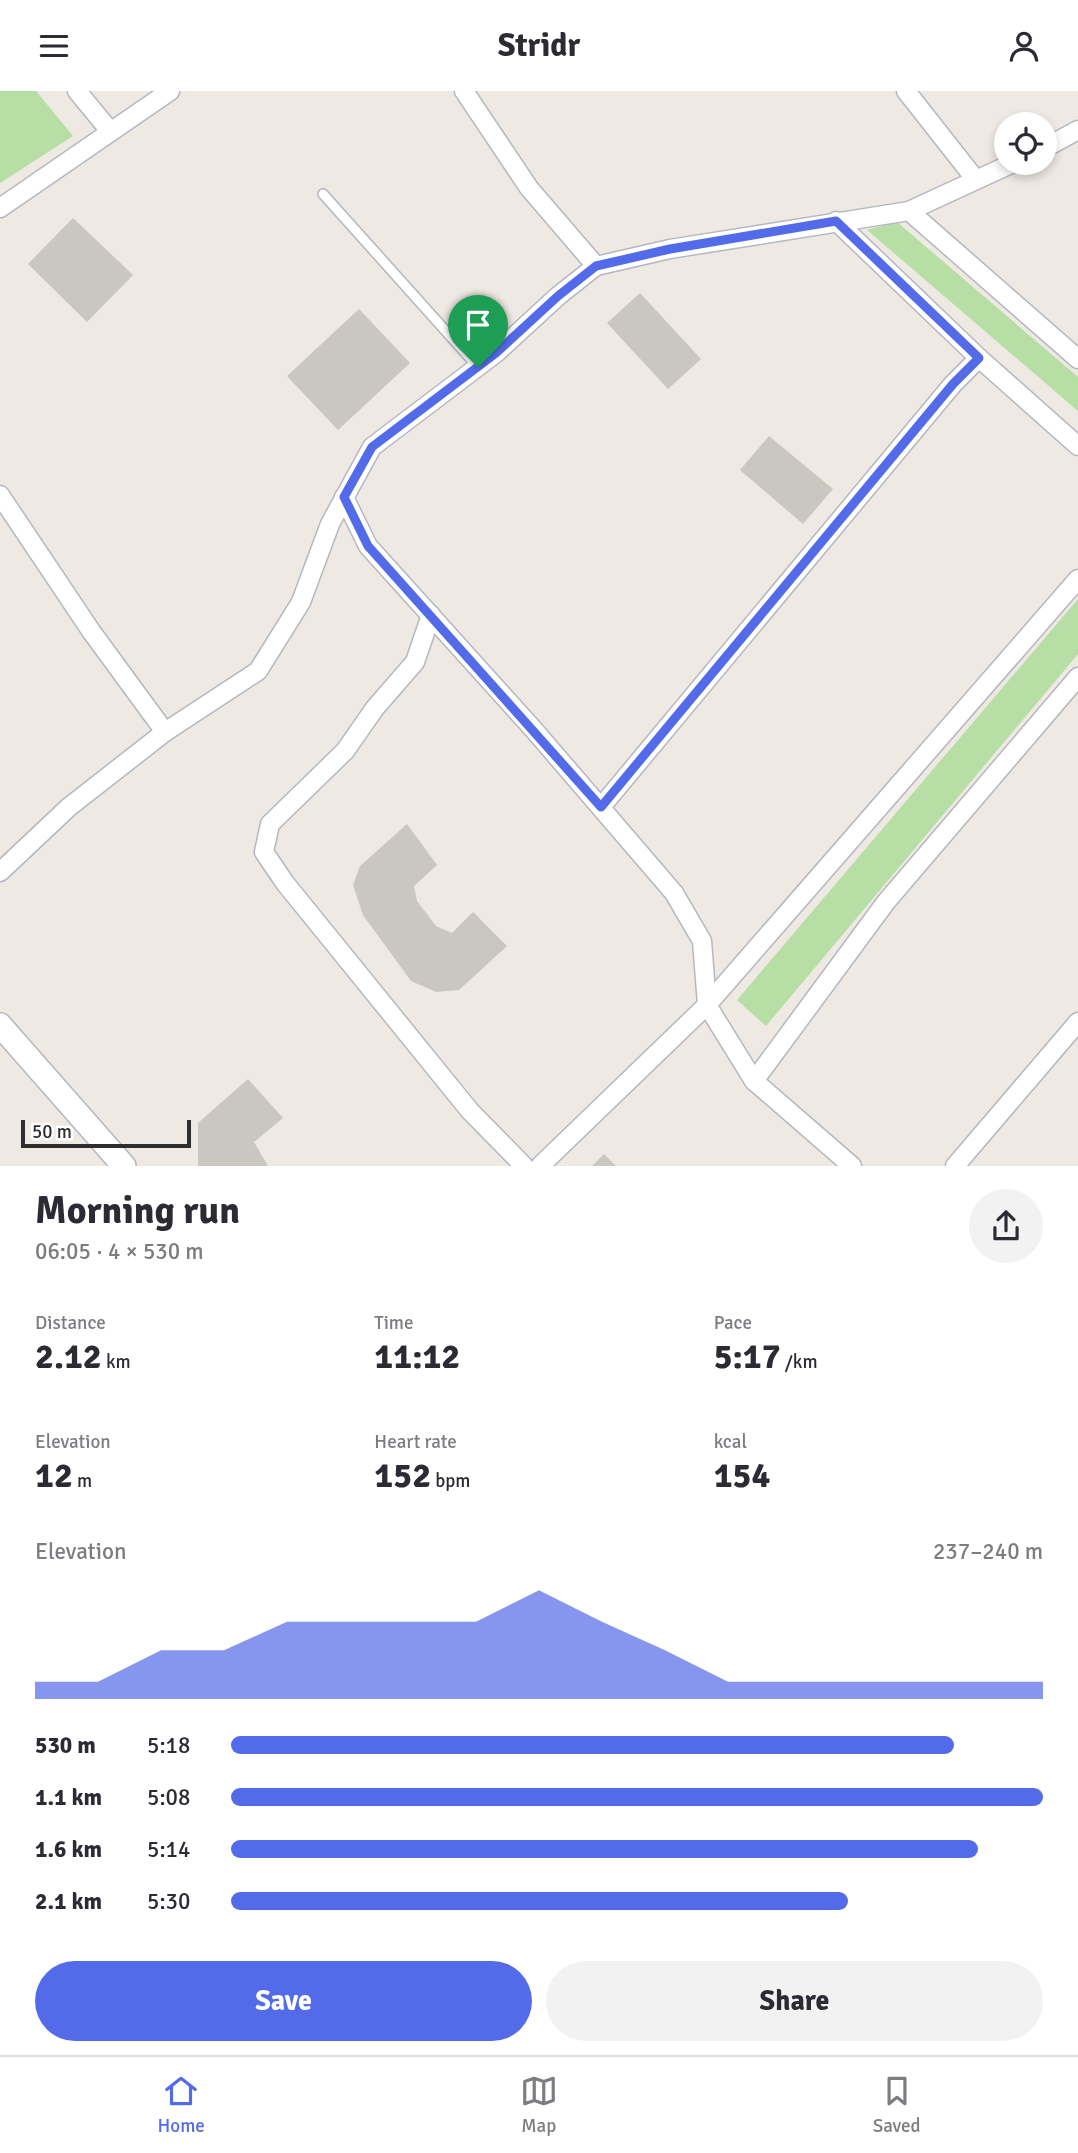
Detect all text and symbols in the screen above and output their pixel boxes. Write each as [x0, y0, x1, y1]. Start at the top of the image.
text: Stridr [498, 26, 580, 65]
icon: menu [35, 27, 73, 65]
icon: person [1005, 27, 1043, 65]
map controls [994, 112, 1057, 175]
button: locate [994, 112, 1057, 175]
pin [448, 295, 508, 367]
icon: arrive [459, 306, 497, 344]
scale bar [21, 1117, 191, 1149]
text: 50 m [32, 1120, 72, 1144]
text: Morning run [35, 1187, 240, 1234]
button: share [969, 1189, 1043, 1263]
text: 06:05 · 4 × 530 m [35, 1237, 204, 1266]
text: Distance [35, 1311, 106, 1335]
text: Time [374, 1311, 413, 1335]
text: Pace [714, 1311, 752, 1335]
text: 2.12 [35, 1335, 102, 1378]
text: 11:12 [374, 1335, 460, 1378]
text: 5:17 [714, 1335, 781, 1378]
text: km [102, 1350, 131, 1374]
text: /km [781, 1350, 818, 1374]
text: Elevation [35, 1430, 111, 1454]
text: Heart rate [374, 1430, 457, 1454]
text: kcal [714, 1430, 747, 1454]
text: 12 [35, 1454, 73, 1497]
text: 152 [374, 1454, 431, 1497]
text: 154 [714, 1454, 770, 1497]
text: m [73, 1469, 92, 1493]
text: bpm [431, 1469, 470, 1493]
text: Elevation [35, 1537, 127, 1566]
text: 237–240 m [933, 1537, 1043, 1566]
text: 530 m [35, 1731, 96, 1760]
text: 5:18 [147, 1731, 190, 1760]
text: 1.1 km [35, 1783, 102, 1812]
text: 5:08 [147, 1783, 190, 1812]
text: 1.6 km [35, 1835, 102, 1864]
text: 5:14 [147, 1835, 190, 1864]
text: 2.1 km [35, 1887, 102, 1916]
text: 5:30 [147, 1887, 190, 1916]
button: Save [35, 1961, 532, 2041]
button: Share [546, 1961, 1043, 2041]
tab: Home [157, 2072, 205, 2138]
tab: Map [520, 2072, 558, 2138]
tab: Saved [873, 2072, 921, 2138]

